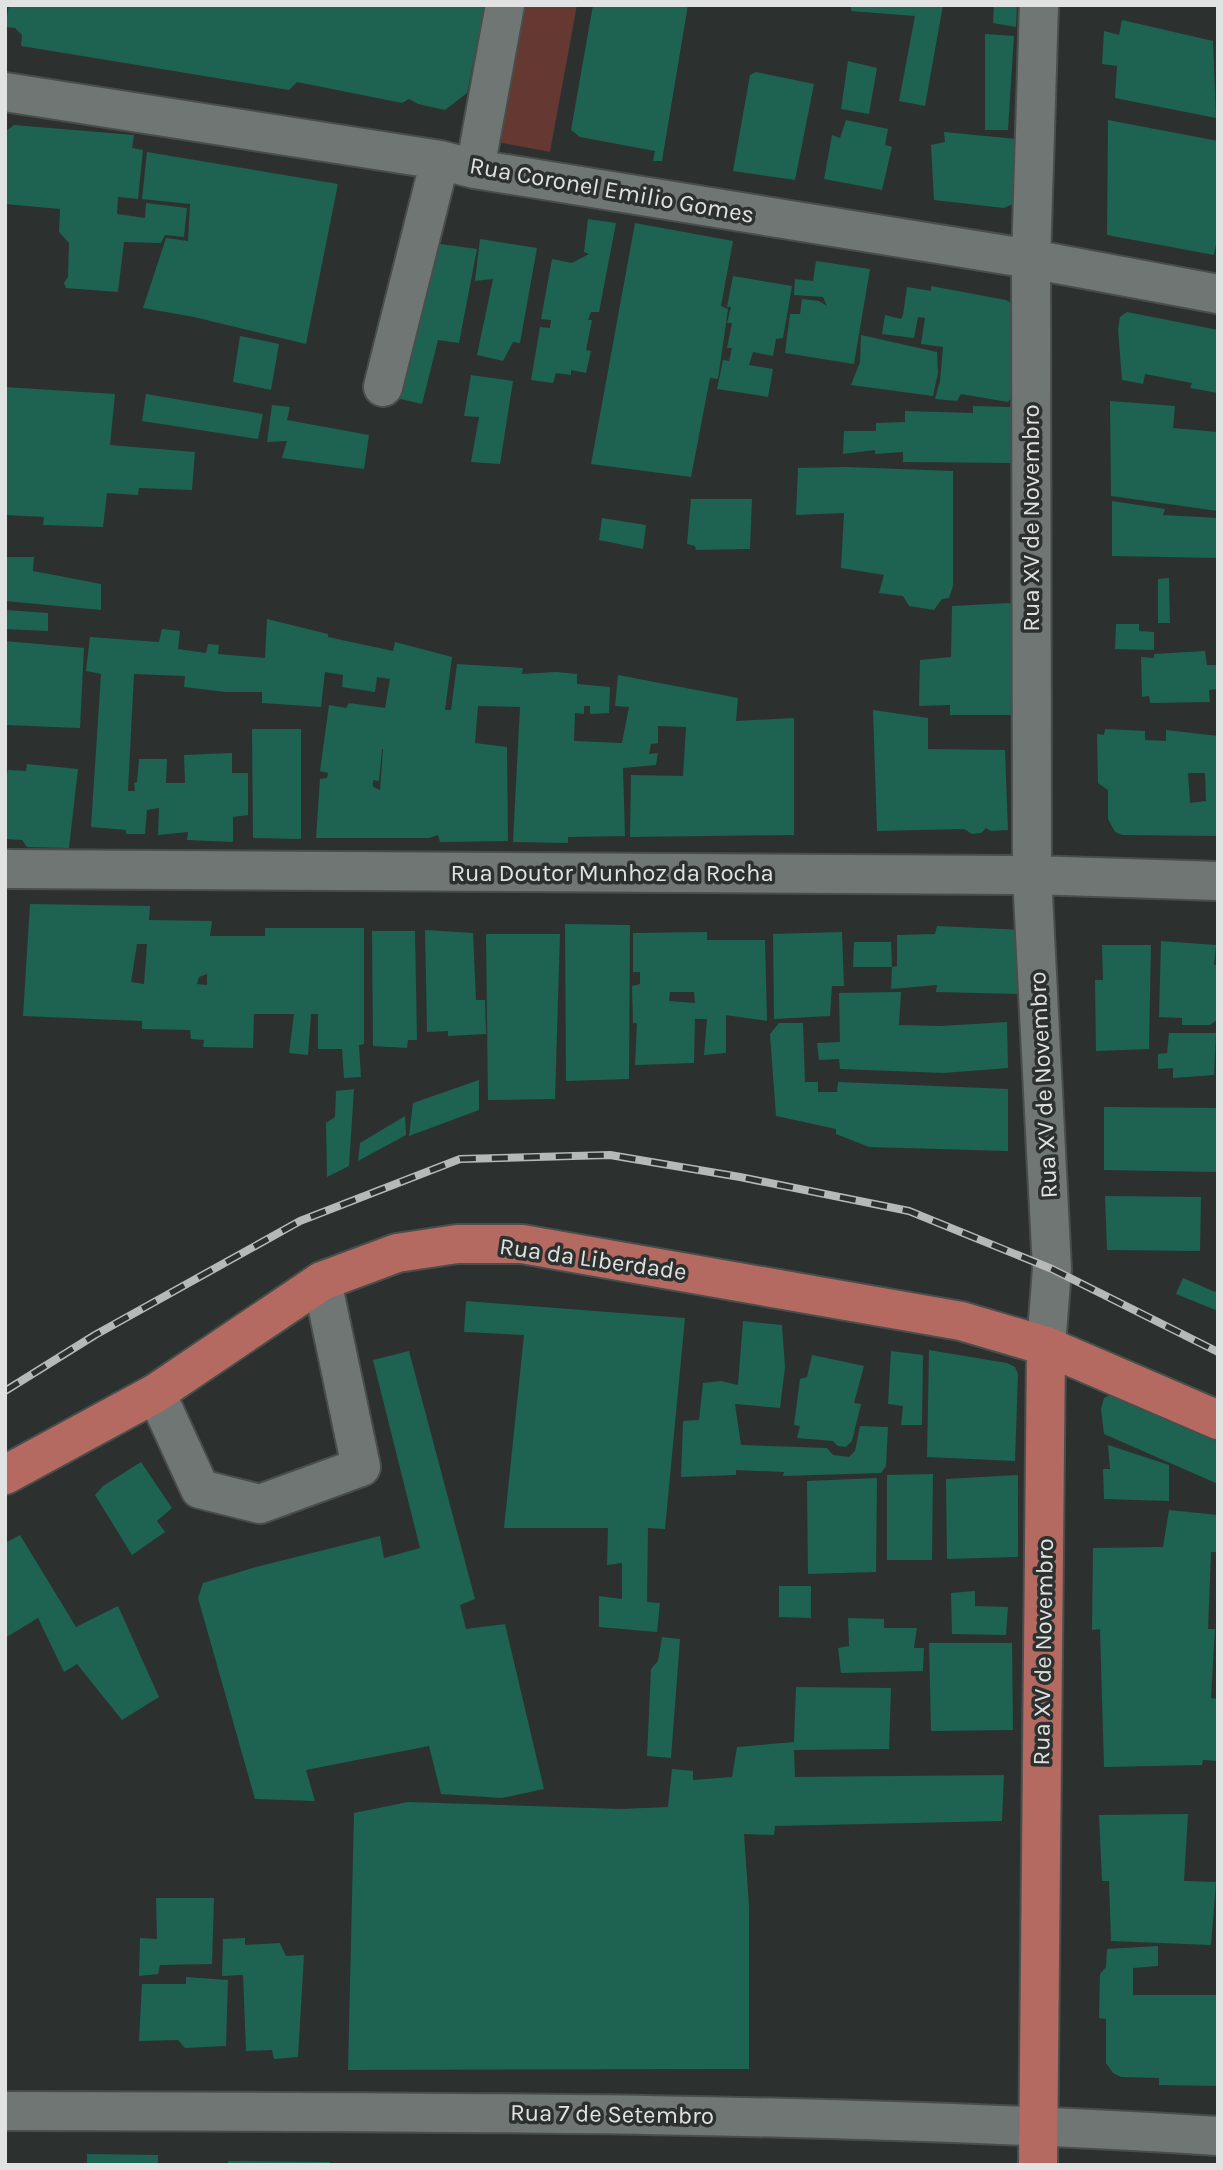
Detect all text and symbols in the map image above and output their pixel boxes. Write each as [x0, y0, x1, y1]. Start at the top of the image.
street label: Rua Coronel Emilio Gomes [467, 151, 757, 229]
street label: Rua XV de Novembro [1017, 404, 1045, 632]
street label: Rua Doutor Munhoz da Rocha [450, 859, 774, 887]
street label: Rua XV de Novembro [1023, 971, 1063, 1199]
street label: Rua da Liberdade [498, 1232, 688, 1286]
street label: Rua XV de Novembro [1027, 1538, 1059, 1766]
street label: Rua 7 de Setembro [510, 2098, 714, 2130]

